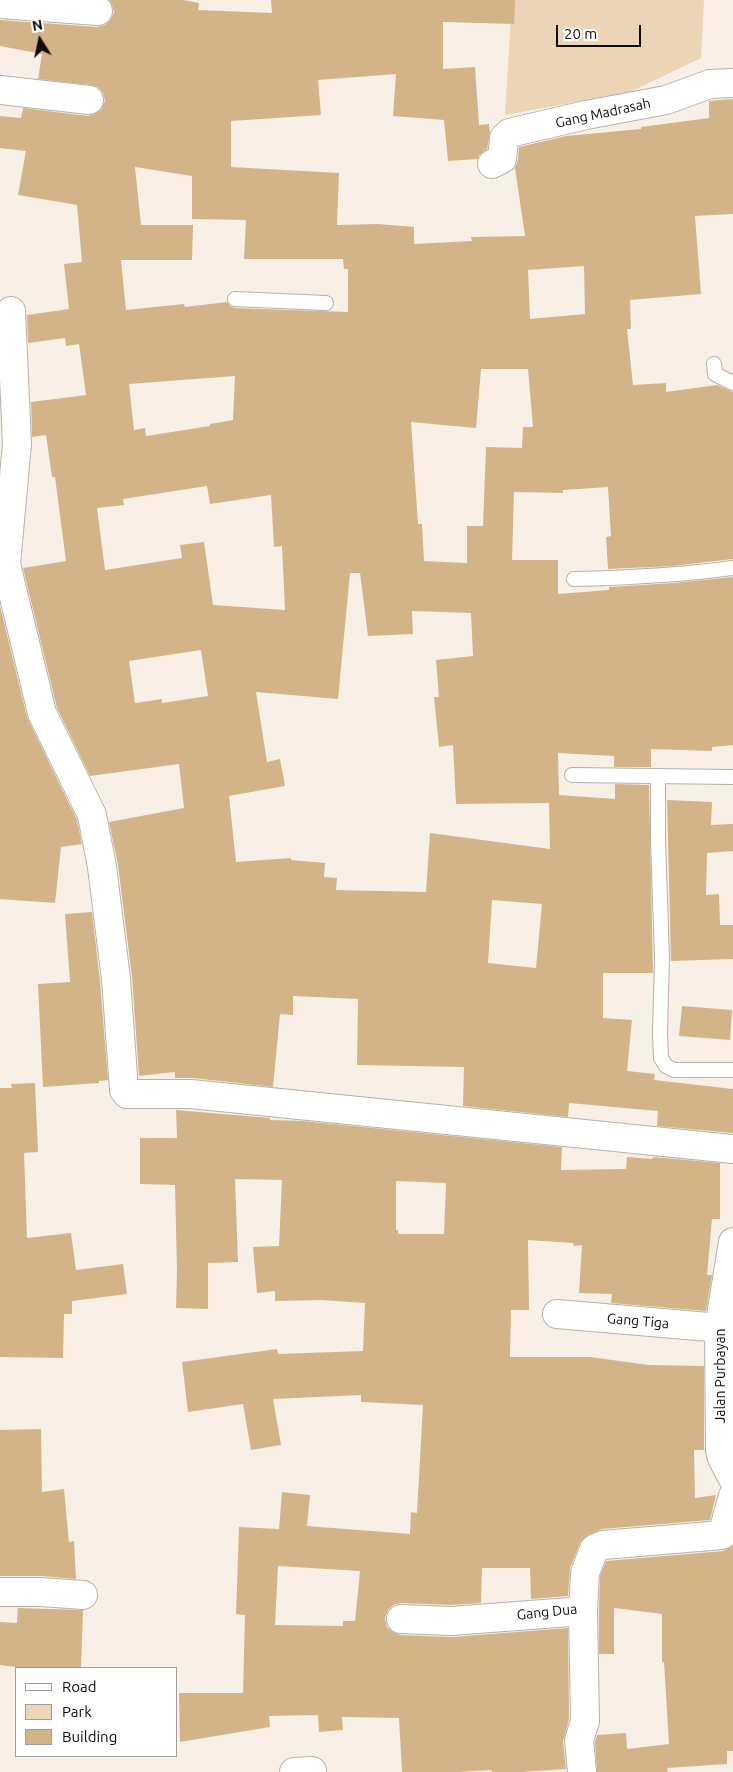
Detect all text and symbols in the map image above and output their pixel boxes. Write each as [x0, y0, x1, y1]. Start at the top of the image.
north arrow [15, 15, 65, 65]
scale bar [558, 15, 643, 47]
text: N [31, 16, 44, 34]
text: 20 m [564, 25, 597, 42]
street label: Gang Madrasah [554, 95, 652, 131]
street label: Gang Tiga [606, 1310, 670, 1332]
street label: Jalan Purbayan [712, 1328, 728, 1424]
street label: Gang Dua [516, 1600, 578, 1624]
legend [15, 1667, 178, 1757]
text: Road [62, 1678, 97, 1695]
text: Park [62, 1703, 92, 1720]
text: Building [62, 1728, 117, 1745]

